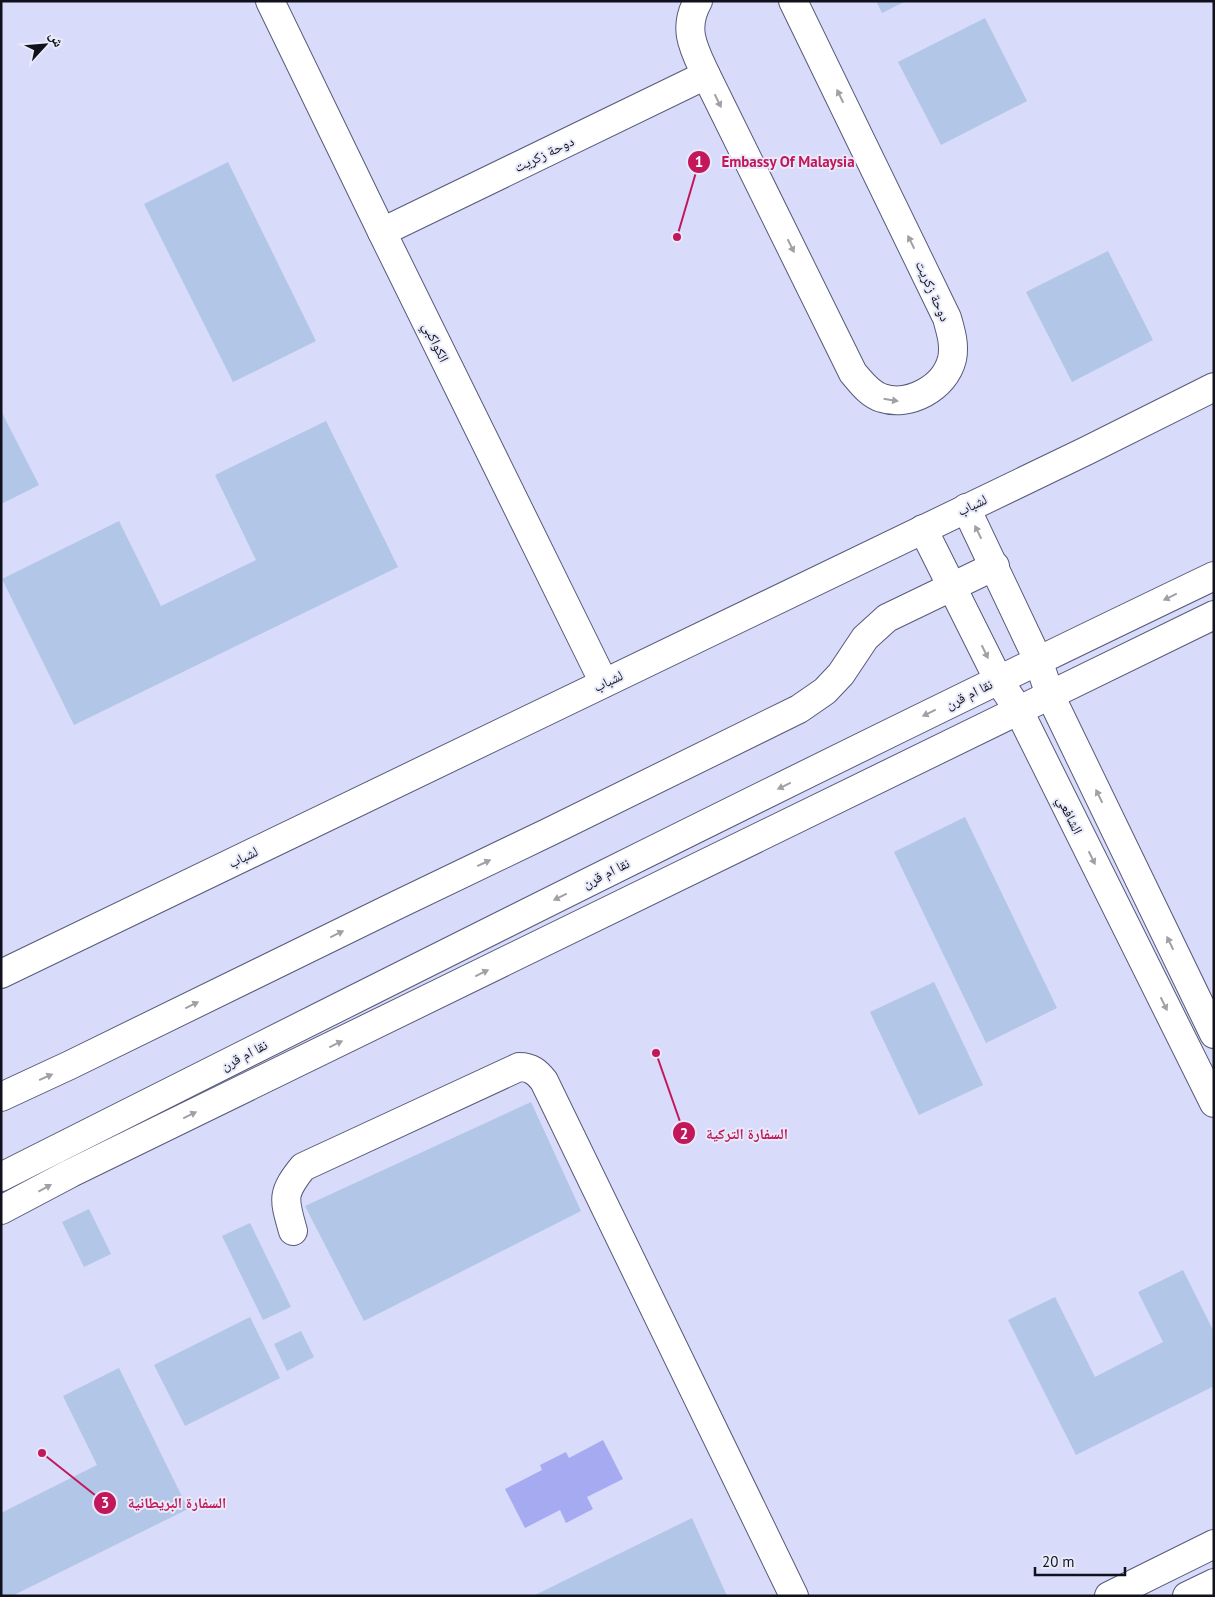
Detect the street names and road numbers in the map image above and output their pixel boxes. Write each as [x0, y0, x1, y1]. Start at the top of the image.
street label: دوحة زكريت [511, 132, 577, 176]
street label: دوحة زكريت [912, 258, 954, 324]
street label: الكواكبي [416, 319, 453, 366]
street label: لشباب [954, 490, 990, 520]
street label: لشباب [590, 666, 626, 696]
street label: نقا ام قرن [942, 675, 996, 714]
street label: الشافعي [1051, 793, 1087, 838]
street label: لشباب [225, 842, 261, 872]
street label: نقا ام قرن [579, 854, 633, 893]
street label: نقا ام قرن [218, 1036, 271, 1075]

